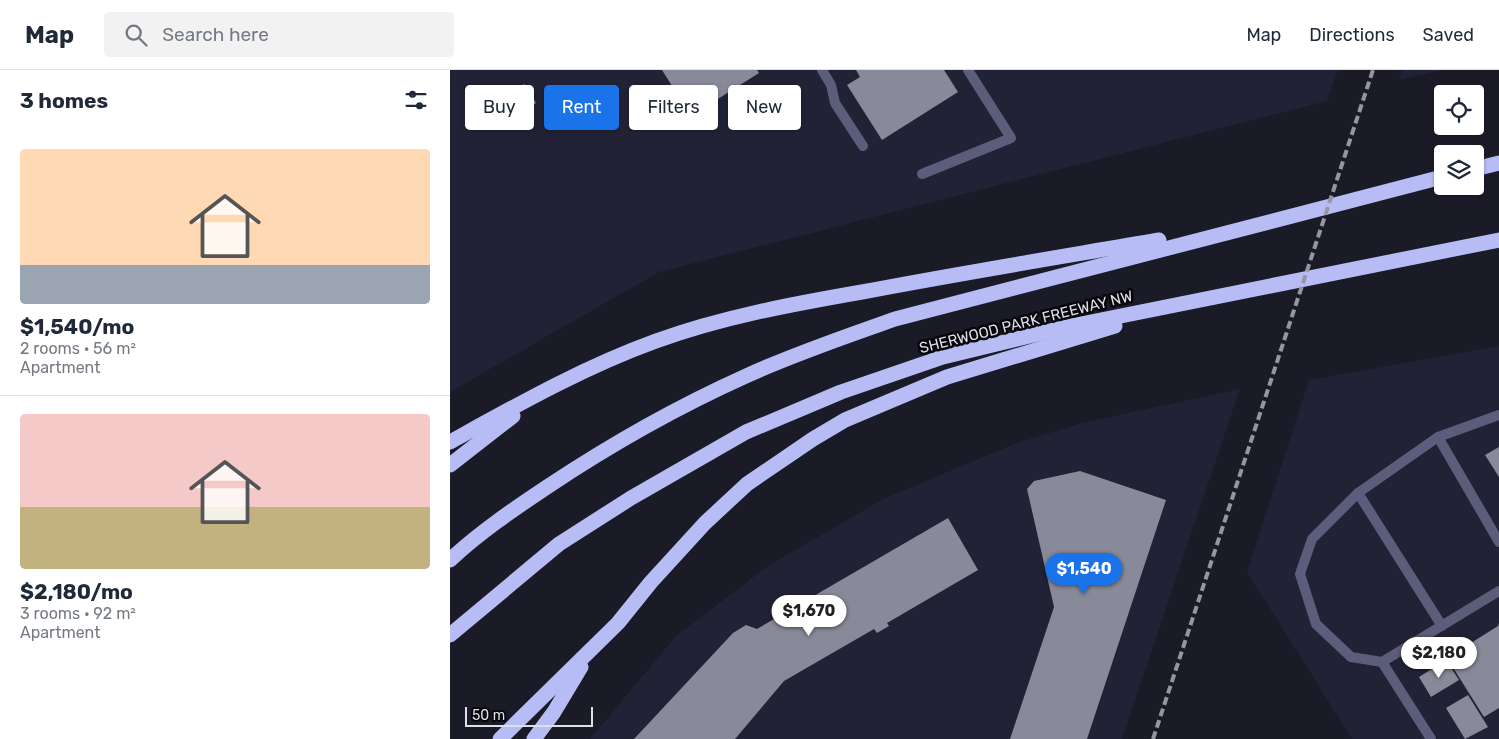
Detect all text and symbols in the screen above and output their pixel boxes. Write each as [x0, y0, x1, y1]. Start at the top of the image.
search box [104, 12, 454, 57]
text: Map [25, 21, 74, 49]
icon: search [122, 21, 150, 49]
text: Search here [162, 23, 269, 46]
text: Map [1246, 24, 1281, 46]
text: Directions [1309, 24, 1395, 46]
text: Saved [1423, 24, 1474, 46]
chip: Buy [465, 85, 534, 130]
chip: Rent [544, 85, 619, 130]
chip: Filters [629, 85, 718, 130]
chip: New [728, 85, 801, 130]
map controls [1434, 85, 1484, 195]
button: locate [1434, 85, 1484, 135]
icon: filters [402, 86, 430, 114]
text: 3 homes [20, 88, 108, 113]
button: layers [1434, 145, 1484, 195]
icon: home [180, 181, 270, 271]
street label: SHERWOOD PARK FREEWAY NW [917, 287, 1135, 357]
text: $1,540/mo [20, 314, 134, 339]
text: 2 rooms · 56 m² [20, 339, 136, 358]
text: Apartment [20, 358, 100, 377]
icon: home [180, 447, 270, 537]
pin: $1,540 [1043, 552, 1125, 595]
text: $1,540 [1056, 559, 1112, 578]
text: $2,180/mo [20, 579, 133, 604]
pin: $1,670 [768, 594, 850, 637]
text: $1,670 [783, 601, 835, 620]
text: 3 rooms · 92 m² [20, 604, 136, 623]
text: Apartment [20, 623, 100, 642]
pin: $2,180 [1398, 636, 1480, 679]
text: $2,180 [1412, 643, 1466, 662]
scale bar [465, 704, 592, 727]
text: 50 m [472, 707, 505, 724]

